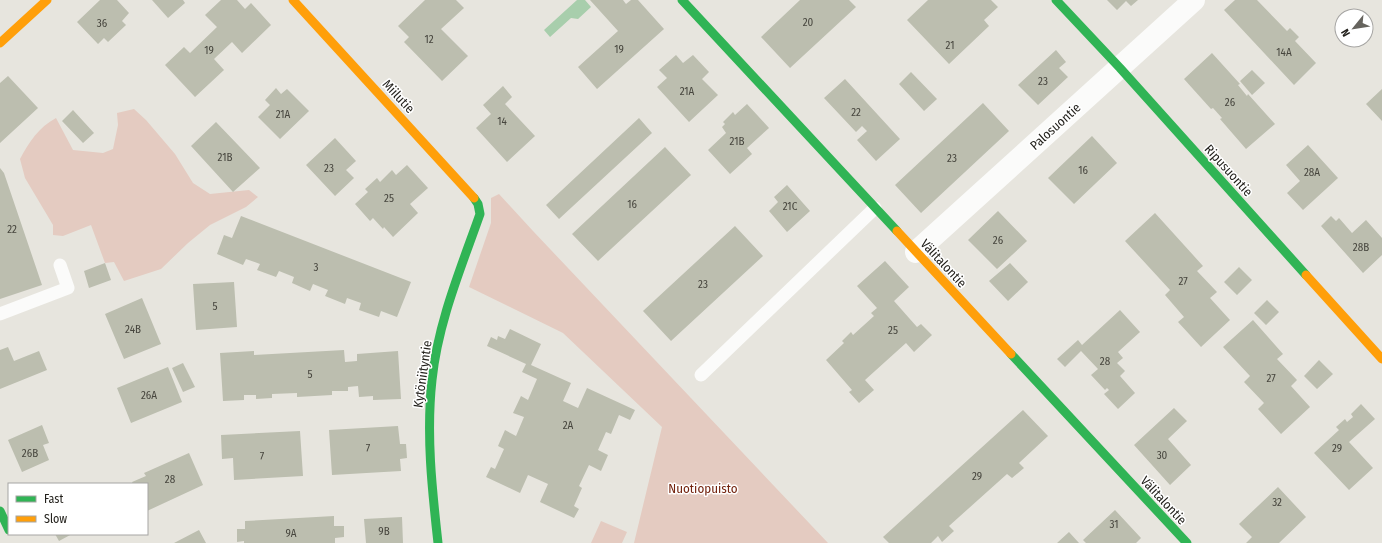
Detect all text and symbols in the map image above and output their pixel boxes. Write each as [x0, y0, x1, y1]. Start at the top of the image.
north arrow [1334, 8, 1374, 48]
house number: 20 [803, 16, 814, 29]
house number: 36 [97, 17, 108, 30]
text: N [1338, 27, 1353, 39]
house number: 12 [424, 33, 434, 46]
house number: 21 [946, 39, 954, 52]
house number: 19 [614, 43, 624, 56]
house number: 19 [204, 44, 214, 57]
house number: 14A [1276, 46, 1292, 59]
house number: 23 [1038, 75, 1048, 88]
street label: Miilutie [380, 77, 418, 116]
house number: 21A [680, 85, 695, 98]
house number: 26 [1225, 96, 1236, 109]
street label: Palosuontie [1027, 100, 1084, 153]
house number: 22 [851, 106, 861, 119]
house number: 21A [276, 108, 291, 121]
house number: 14 [497, 115, 507, 128]
house number: 21B [730, 135, 744, 148]
street label: Ripusuontie [1202, 142, 1256, 199]
house number: 21B [218, 151, 232, 164]
house number: 23 [947, 152, 957, 165]
house number: 23 [324, 162, 334, 175]
house number: 16 [1078, 164, 1088, 177]
house number: 28A [1304, 166, 1320, 179]
house number: 25 [384, 192, 394, 205]
house number: 16 [627, 198, 637, 211]
house number: 21C [783, 200, 798, 213]
house number: 22 [7, 223, 17, 236]
house number: 26 [993, 234, 1004, 247]
street label: Välitalontie [918, 236, 970, 291]
house number: 28B [1353, 241, 1369, 254]
house number: 3 [314, 261, 319, 274]
house number: 27 [1178, 275, 1188, 288]
house number: 23 [698, 278, 708, 291]
house number: 5 [212, 300, 218, 313]
house number: 24B [125, 323, 141, 336]
house number: 25 [888, 324, 898, 337]
street label: Kytöniityntie [410, 340, 435, 409]
house number: 28 [1100, 355, 1111, 368]
house number: 5 [307, 368, 313, 381]
house number: 27 [1266, 372, 1276, 385]
house number: 26A [141, 389, 157, 402]
house number: 2A [563, 419, 574, 432]
house number: 7 [366, 442, 371, 455]
house number: 29 [1332, 442, 1342, 455]
house number: 26B [22, 447, 38, 460]
house number: 30 [1157, 449, 1168, 462]
house number: 7 [260, 450, 265, 463]
house number: 29 [972, 470, 982, 483]
house number: 28 [165, 473, 176, 486]
street label: Välitalontie [1138, 473, 1190, 528]
park label: Nuotiopuisto [668, 481, 738, 496]
legend [8, 483, 148, 535]
text: Fast [44, 492, 63, 506]
house number: 32 [1272, 496, 1282, 509]
text: Slow [44, 512, 67, 526]
house number: 31 [1110, 518, 1119, 531]
house number: 9B [378, 525, 390, 538]
house number: 9A [285, 527, 297, 540]

